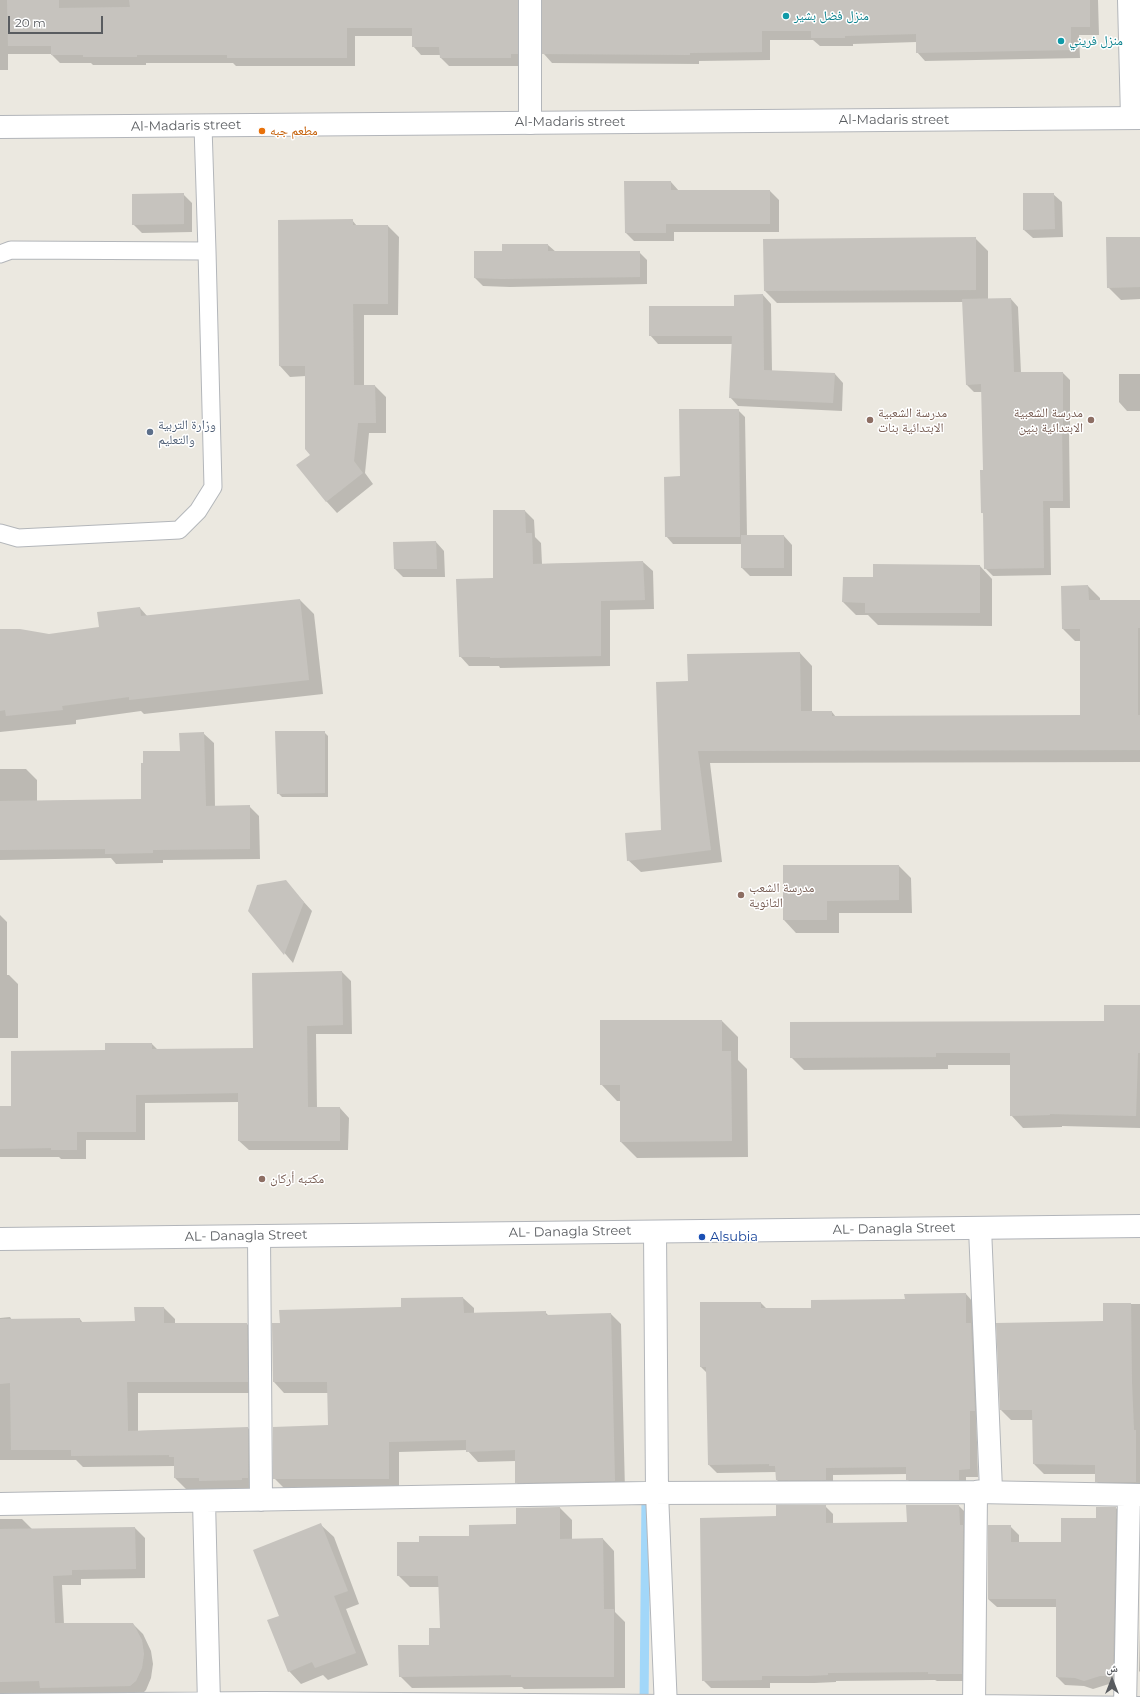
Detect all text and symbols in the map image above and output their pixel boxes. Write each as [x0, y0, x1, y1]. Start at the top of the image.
scale bar [10, 8, 105, 34]
place label: منزل فضل بشير [794, 8, 869, 24]
marker: منزل فضل بشير [781, 11, 791, 21]
text: 20 m [15, 15, 46, 30]
place label: منزل فريني [1069, 33, 1123, 49]
marker: منزل فريني [1056, 36, 1066, 46]
street label: Al-Madaris street [839, 112, 949, 128]
street label: Al-Madaris street [515, 114, 625, 130]
street label: Al-Madaris street [131, 117, 241, 135]
place label: مطعم جبه [270, 123, 318, 139]
marker: مطعم جبه [257, 126, 267, 136]
place label: مدرسة الشعبية الابتدائية بنات [878, 405, 947, 436]
place label: مدرسة الشعبية الابتدائية بنين [1014, 405, 1083, 436]
marker: مدرسة الشعبية الابتدائية بنات [865, 415, 875, 425]
marker: مدرسة الشعبية الابتدائية بنين [1086, 415, 1096, 425]
place label: وزارة التربية والتعليم [158, 417, 216, 448]
marker: وزارة التربية والتعليم [145, 427, 155, 437]
place label: مدرسة الشعب الثانوية [749, 880, 814, 911]
marker: مدرسة الشعب الثانوية [736, 890, 746, 900]
place label: مكتبه أركان [270, 1171, 324, 1187]
marker: مكتبه أركان [257, 1174, 267, 1184]
street label: AL- Danagla Street [832, 1220, 956, 1238]
street label: AL- Danagla Street [508, 1223, 632, 1241]
street label: AL- Danagla Street [184, 1227, 308, 1245]
place label: Alsubia [710, 1229, 758, 1245]
marker: Alsubia [697, 1232, 707, 1242]
north arrow [1092, 1660, 1132, 1700]
text: ش [1106, 1661, 1118, 1675]

